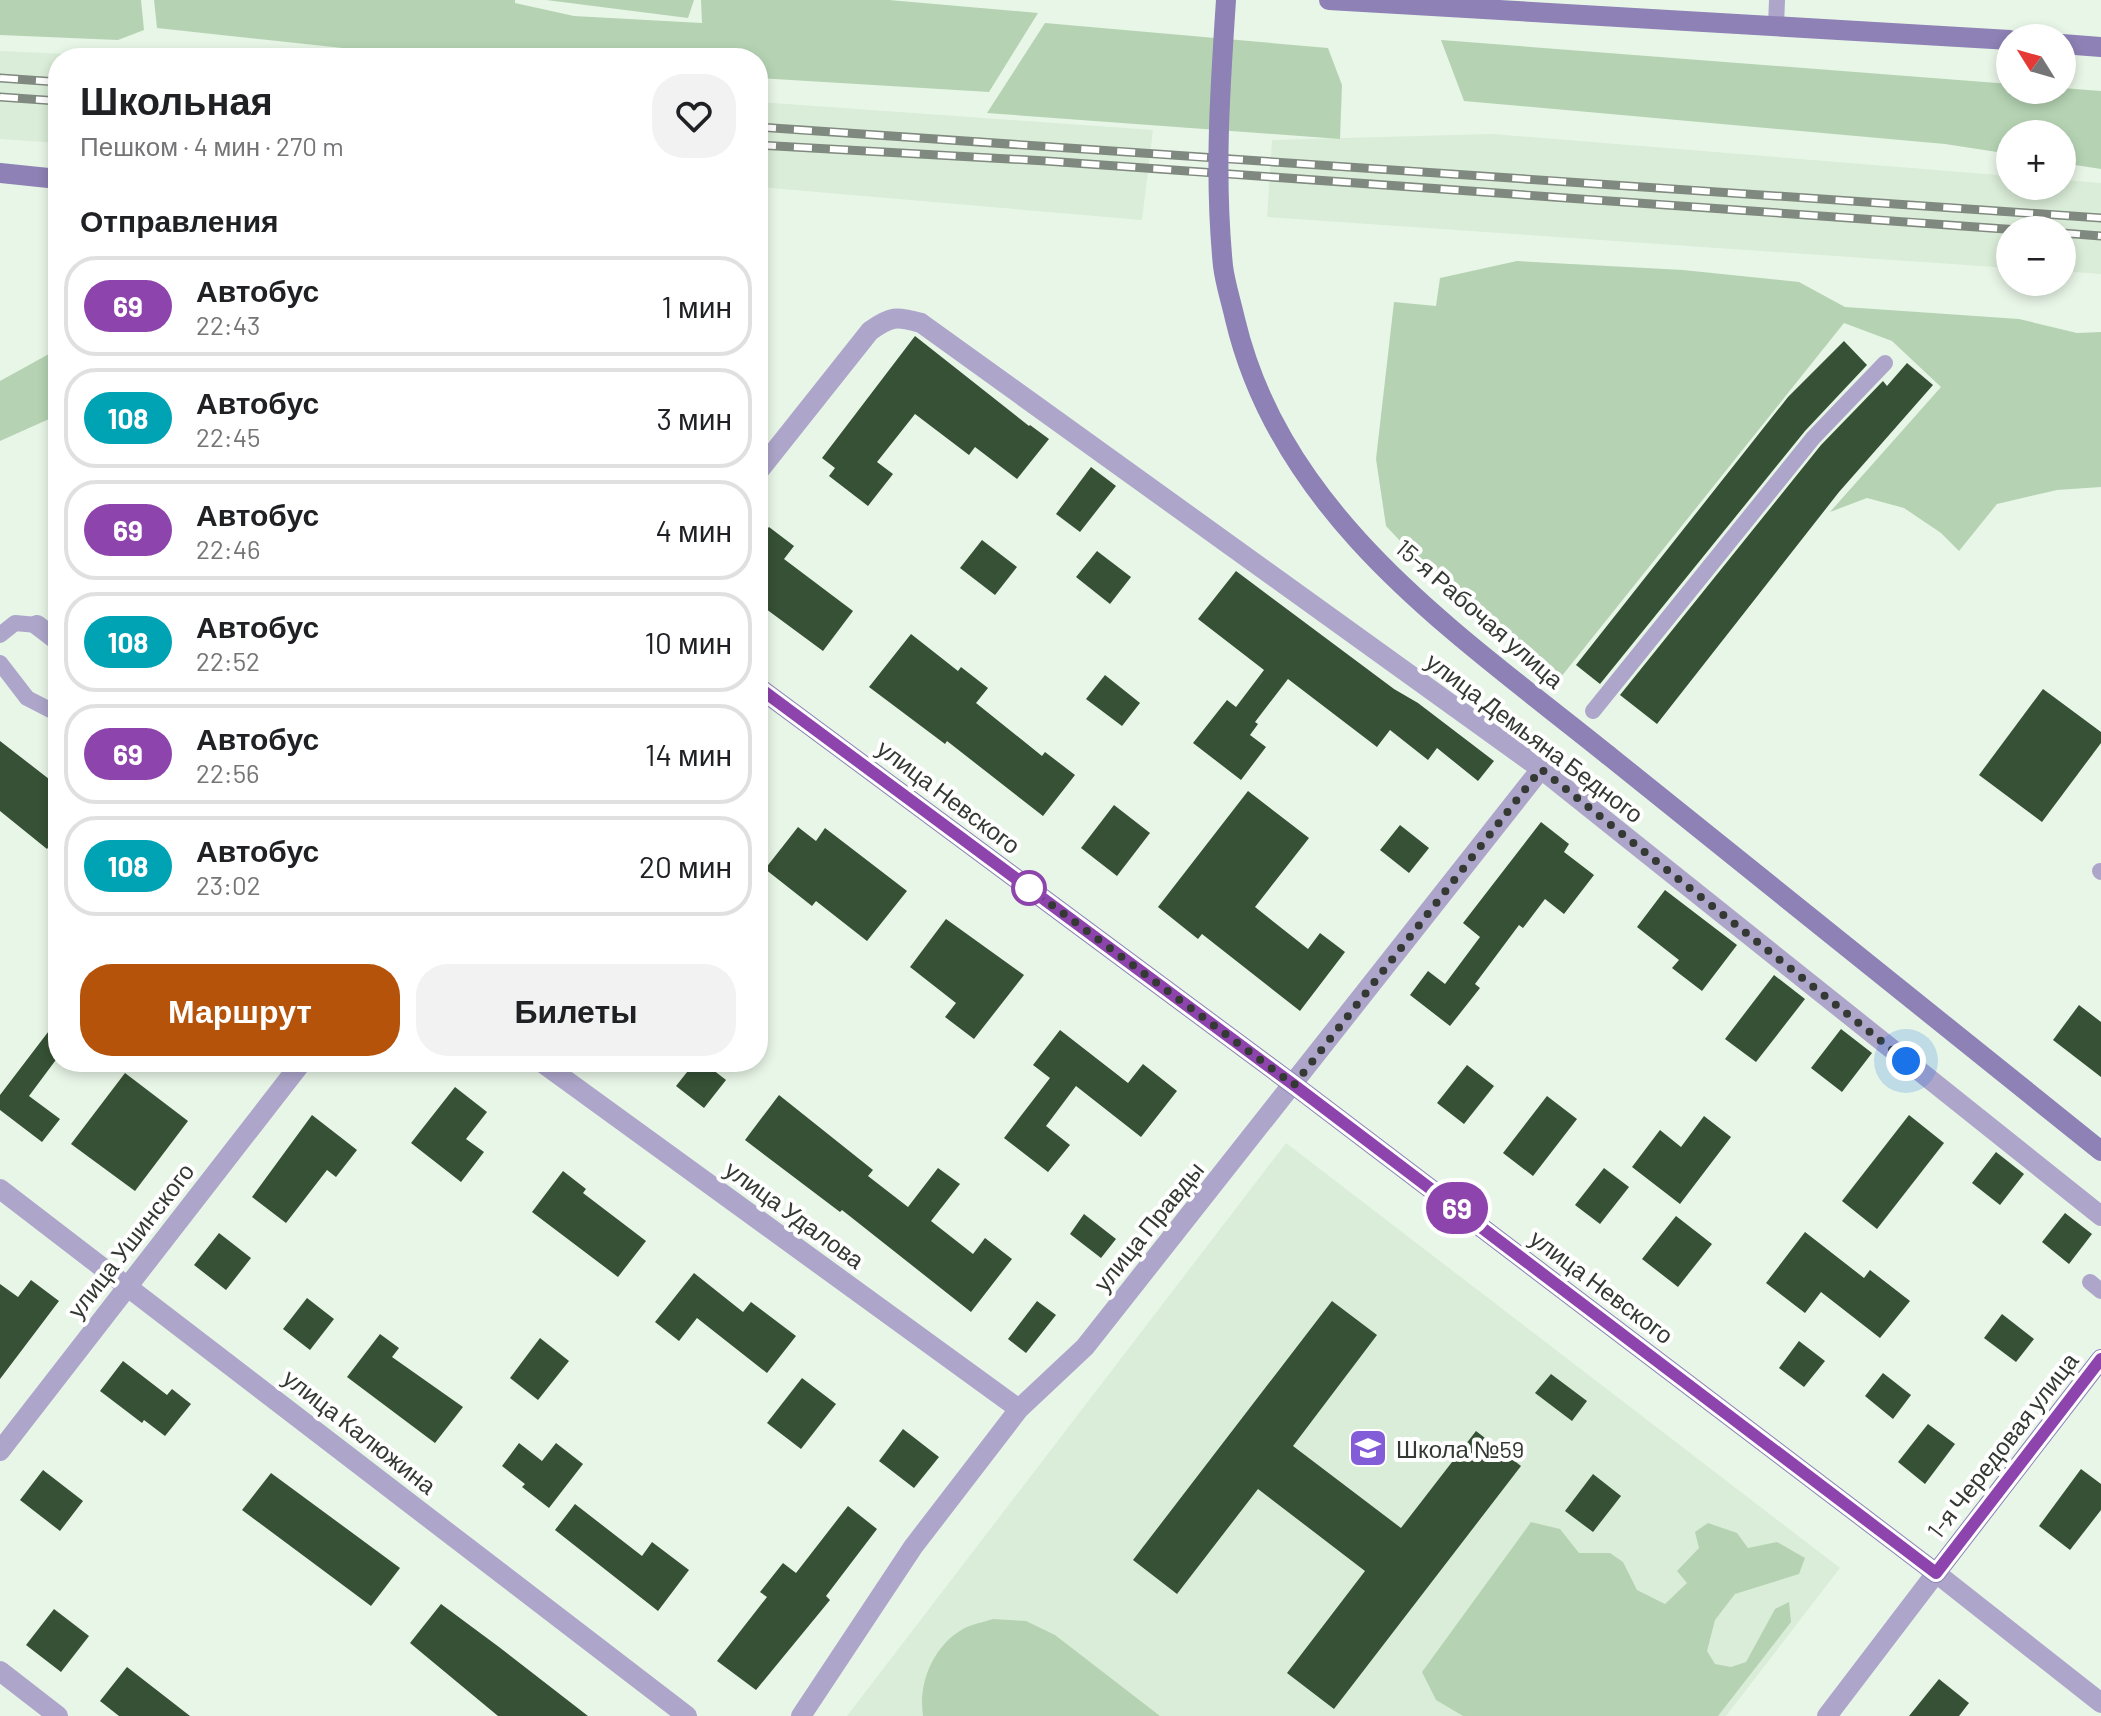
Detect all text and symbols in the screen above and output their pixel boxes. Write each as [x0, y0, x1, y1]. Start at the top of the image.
north arrow [1996, 24, 2076, 104]
map controls [1996, 24, 2076, 296]
button: heart [652, 74, 736, 158]
text: Школьная [80, 77, 273, 123]
button: + [1996, 120, 2076, 200]
text: Пешком · 4 мин · 270 m [80, 130, 344, 161]
text: Отправления [80, 202, 279, 238]
button: − [1996, 216, 2076, 296]
text: Автобус [196, 272, 319, 308]
text: 1 мин [662, 288, 732, 324]
text: 69 [113, 289, 143, 323]
text: 22:43 [196, 309, 260, 340]
text: Автобус [196, 384, 319, 420]
text: 3 мин [657, 400, 732, 436]
text: 108 [107, 401, 149, 435]
text: 22:45 [196, 421, 260, 452]
text: Автобус [196, 496, 319, 532]
text: 4 мин [656, 512, 732, 548]
text: 69 [113, 513, 143, 547]
street label: 15-я Рабочая улица [1390, 532, 1570, 694]
text: 22:46 [196, 533, 260, 564]
text: Автобус [196, 608, 319, 644]
text: 10 мин [645, 624, 732, 660]
text: 108 [107, 625, 149, 659]
text: 22:52 [196, 645, 260, 676]
street label: улица Демьяна Бедного [1421, 646, 1649, 828]
text: Автобус [196, 720, 319, 756]
street label: улица Невского [872, 733, 1026, 859]
text: 14 мин [645, 736, 732, 772]
text: 69 [113, 737, 143, 771]
text: 22:56 [196, 757, 259, 788]
text: Автобус [196, 832, 319, 868]
text: 20 мин [639, 848, 732, 884]
text: 108 [107, 849, 149, 883]
text: 23:02 [196, 869, 261, 900]
unlabelled marker [1012, 871, 1046, 905]
button: Маршрут [80, 964, 400, 1056]
button: Билеты [416, 964, 736, 1056]
your location [1886, 1041, 1926, 1081]
street label: улица Удалова [720, 1154, 871, 1275]
street label: улица Правды [1087, 1155, 1209, 1297]
street label: улица Ушинского [61, 1157, 199, 1323]
line badge: 69 [1421, 1182, 1493, 1234]
text: 69 [1442, 1191, 1472, 1225]
street label: улица Невского [1525, 1223, 1679, 1349]
street label: 1-я Чередовая улица [1920, 1346, 2084, 1544]
street label: улица Калюжина [278, 1362, 443, 1500]
school or university icon: Школа №59 [1347, 1427, 1389, 1469]
place label: Школа №59 [1396, 1434, 1524, 1463]

